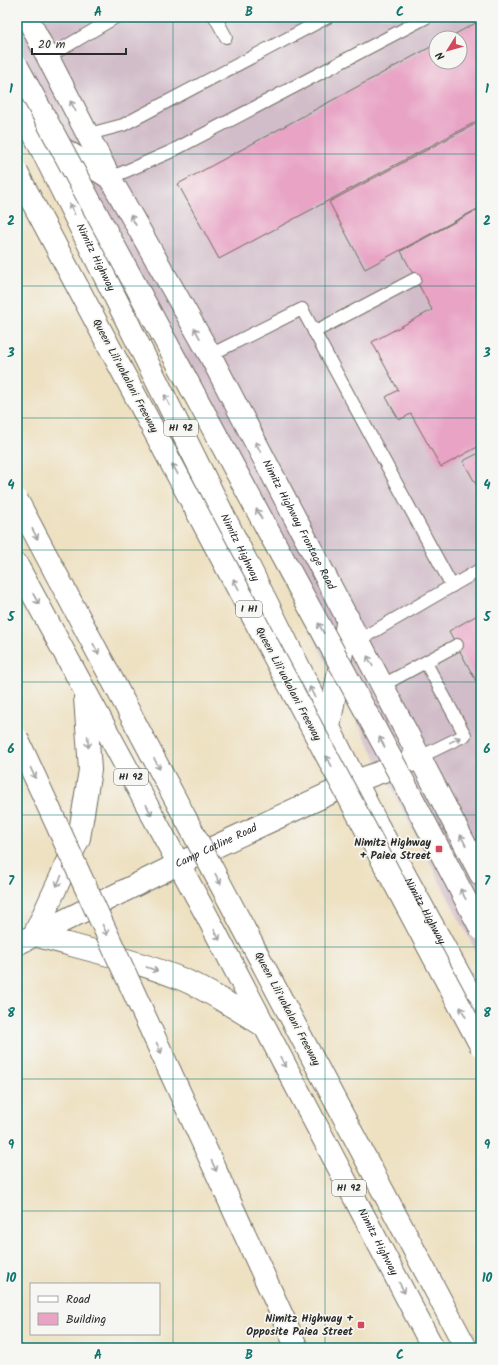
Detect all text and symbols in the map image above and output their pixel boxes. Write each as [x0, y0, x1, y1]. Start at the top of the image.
text: A [94, 2, 102, 23]
text: B [245, 2, 253, 23]
text: C [396, 2, 404, 23]
scale bar [32, 30, 126, 56]
north arrow [428, 30, 468, 70]
text: 20 m [38, 35, 66, 54]
text: N [432, 47, 450, 64]
text: 1 [9, 79, 13, 100]
text: 1 [485, 79, 489, 100]
one-way arrow [69, 100, 77, 112]
one-way arrow [68, 203, 75, 215]
text: 2 [7, 211, 15, 232]
text: 2 [483, 211, 491, 232]
one-way arrow [129, 214, 137, 226]
street label: Nimitz Highway [71, 221, 120, 295]
street label: Queen Liliʻuokalani Freeway [87, 316, 163, 437]
one-way arrow [193, 327, 201, 339]
text: 3 [6, 343, 15, 364]
text: 3 [482, 343, 491, 364]
one-way arrow [163, 395, 170, 407]
road number: HI 92 [164, 420, 198, 436]
one-way arrow [254, 442, 262, 454]
street label: Nimitz Highway Frontage Road [257, 457, 340, 594]
one-way arrow [170, 464, 178, 476]
text: 4 [7, 475, 15, 496]
text: 4 [483, 475, 491, 496]
one-way arrow [254, 508, 262, 520]
street label: Nimitz Highway [215, 511, 264, 586]
one-way arrow [32, 528, 40, 540]
one-way arrow [231, 578, 239, 590]
one-way arrow [32, 593, 40, 605]
road number: I H1 [236, 601, 262, 617]
text: 5 [7, 607, 16, 628]
text: 5 [483, 607, 492, 628]
one-way arrow [316, 622, 324, 634]
street label: Queen Liliʻuokalani Freeway [250, 624, 326, 745]
one-way arrow [93, 643, 100, 655]
one-way arrow [366, 655, 373, 667]
one-way arrow [307, 687, 315, 699]
one-way arrow [85, 735, 92, 748]
one-way arrow [449, 735, 461, 743]
one-way arrow [378, 736, 386, 748]
text: 6 [7, 739, 15, 760]
text: 6 [483, 739, 491, 760]
one-way arrow [325, 755, 333, 767]
one-way arrow [154, 758, 161, 770]
one-way arrow [30, 767, 37, 779]
road number: HI 92 [114, 769, 148, 785]
one-way arrow [146, 804, 154, 816]
street label: Camp Catline Road [172, 819, 261, 873]
place label: Nimitz Highway + Paiea Street [354, 834, 432, 865]
one-way arrow [459, 834, 466, 846]
marker: Nimitz Highway + Paiea Street [434, 844, 444, 854]
text: 7 [8, 871, 15, 892]
text: 7 [484, 871, 491, 892]
one-way arrow [215, 873, 222, 885]
one-way arrow [55, 874, 62, 886]
street label: Nimitz Highway [399, 874, 451, 949]
one-way arrow [459, 888, 466, 900]
one-way arrow [102, 923, 109, 935]
one-way arrow [213, 929, 221, 941]
street label: Queen Liliʻuokalani Freeway [249, 949, 325, 1070]
one-way arrow [146, 965, 158, 973]
text: 8 [7, 1003, 15, 1024]
text: 8 [483, 1003, 491, 1024]
one-way arrow [458, 1006, 466, 1018]
one-way arrow [156, 1041, 163, 1053]
one-way arrow [280, 1055, 287, 1067]
text: 9 [8, 1135, 15, 1156]
text: 9 [484, 1135, 491, 1156]
one-way arrow [211, 1159, 218, 1171]
road number: HI 92 [332, 1180, 366, 1196]
street label: Nimitz Highway [352, 1205, 403, 1280]
text: 10 [6, 1268, 17, 1289]
text: 10 [482, 1268, 493, 1289]
one-way arrow [398, 1282, 406, 1294]
legend [30, 1283, 160, 1335]
text: Road [66, 1290, 91, 1309]
text: Building [66, 1310, 106, 1329]
place label: Nimitz Highway + Opposite Paiea Street [246, 1310, 354, 1341]
marker: Nimitz Highway + Opposite Paiea Street [356, 1320, 366, 1330]
text: A [94, 1345, 102, 1365]
text: B [245, 1345, 253, 1365]
text: C [396, 1345, 404, 1365]

